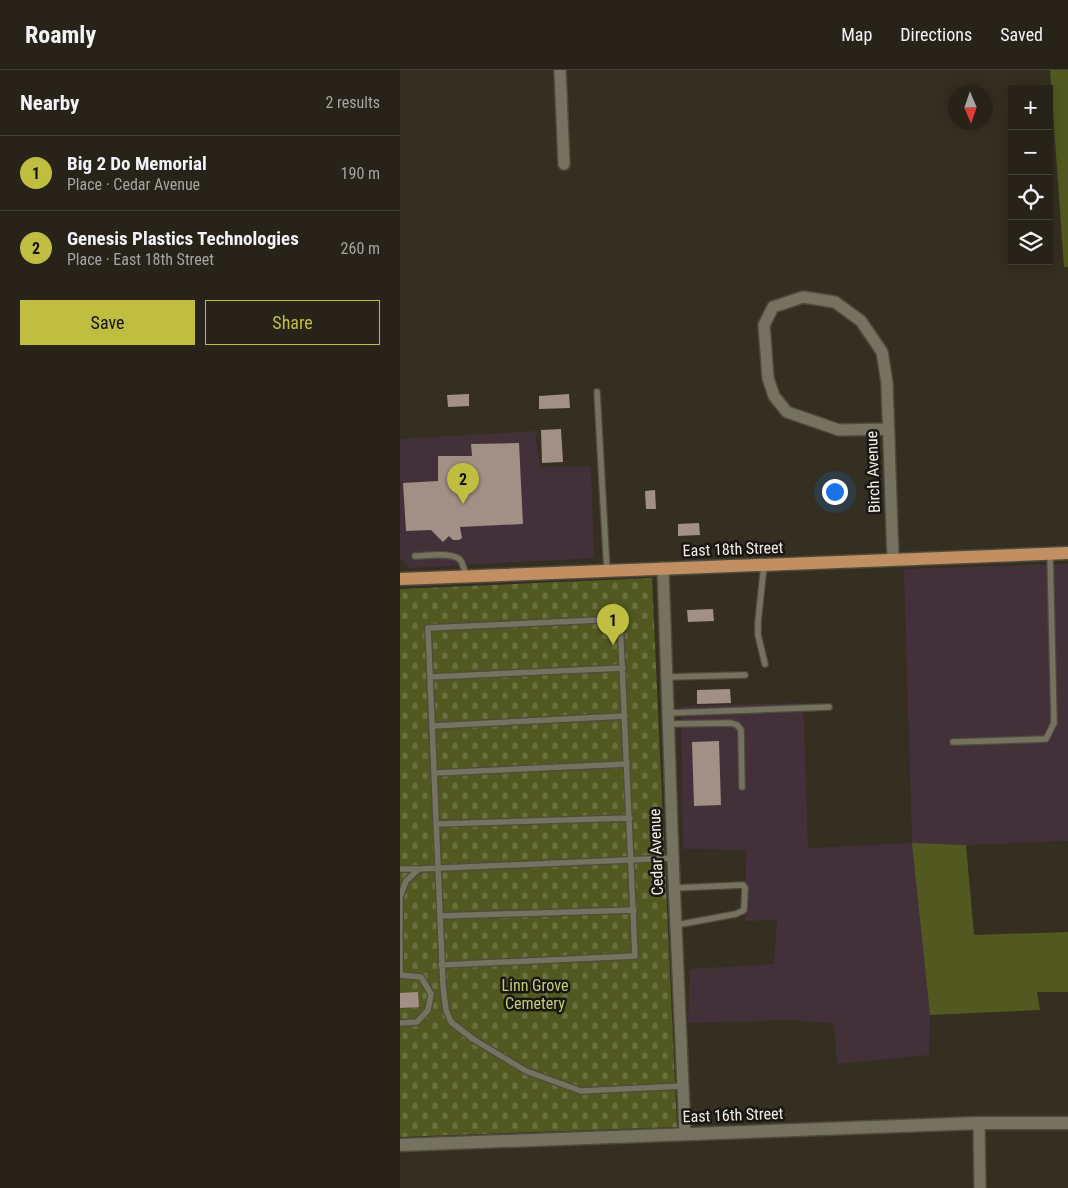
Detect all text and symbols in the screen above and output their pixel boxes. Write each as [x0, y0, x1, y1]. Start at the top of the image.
text: Roamly [25, 21, 96, 49]
text: Map [841, 24, 872, 45]
text: Directions [900, 24, 972, 45]
text: Saved [1000, 24, 1043, 45]
north arrow [948, 85, 993, 130]
map controls [1008, 85, 1053, 265]
button: + [1008, 85, 1053, 130]
text: Nearby [20, 91, 79, 115]
text: 2 results [325, 93, 380, 112]
button: − [1008, 130, 1053, 175]
text: Big 2 Do Memorial [67, 152, 207, 175]
text: 1 [32, 164, 40, 183]
text: 190 m [341, 164, 380, 183]
text: Place · Cedar Avenue [67, 175, 200, 194]
button: locate [1008, 175, 1053, 220]
button: layers [1008, 220, 1053, 265]
text: Genesis Plastics Technologies [67, 227, 299, 250]
text: 2 [32, 239, 40, 258]
text: 260 m [341, 239, 380, 258]
text: Place · East 18th Street [67, 250, 214, 269]
button: Save [20, 300, 195, 345]
button: Share [205, 300, 380, 345]
street label: Birch Avenue [862, 431, 884, 513]
pin: 2 [447, 463, 479, 504]
your location [822, 479, 848, 505]
street label: East 18th Street [682, 538, 784, 560]
pin: 1 [597, 604, 629, 645]
street label: Cedar Avenue [645, 808, 667, 896]
park label: Linn Grove Cemetery [502, 976, 568, 1013]
street label: East 16th Street [682, 1104, 784, 1126]

